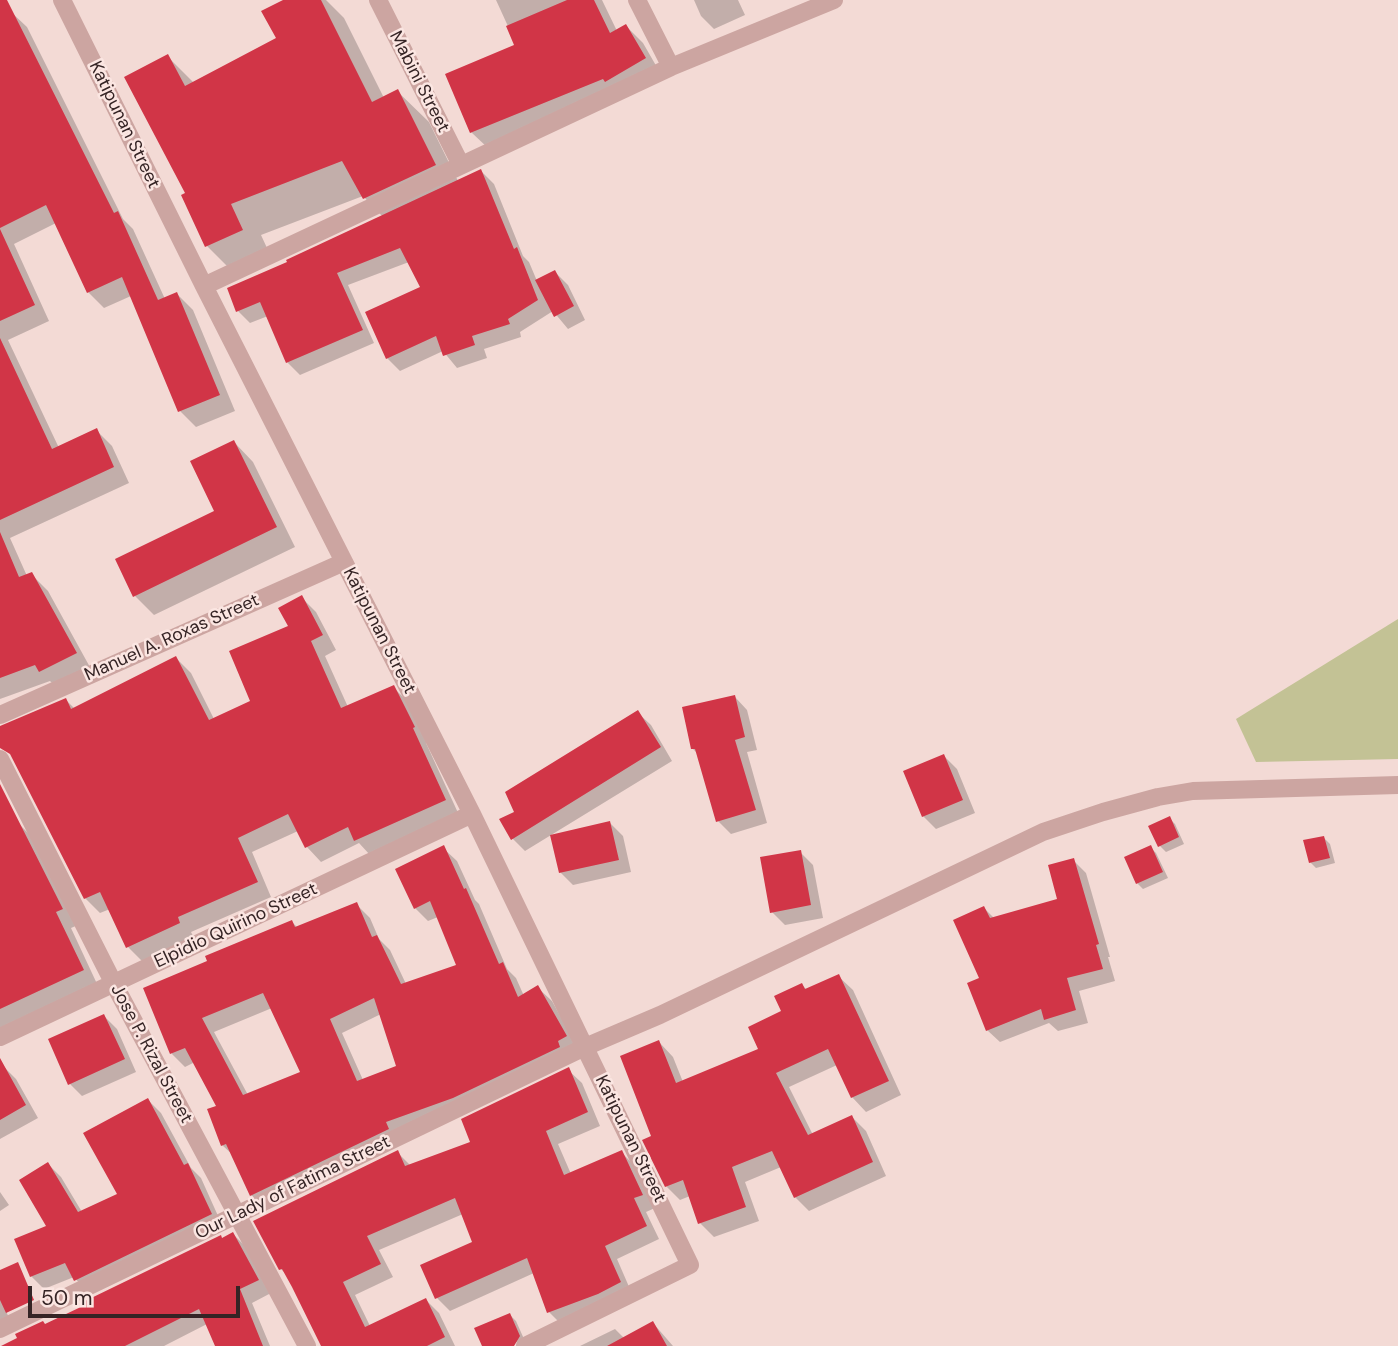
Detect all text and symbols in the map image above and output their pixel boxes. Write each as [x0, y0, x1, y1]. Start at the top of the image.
street label: Mabini Street [384, 28, 454, 136]
street label: Katipunan Street [84, 58, 164, 192]
street label: Katipunan Street [338, 564, 420, 698]
street label: Manuel A. Roxas Street [81, 590, 263, 686]
street label: Elpidio Quirino Street [151, 879, 321, 973]
street label: Jose P. Rizal Street [105, 981, 197, 1127]
street label: Katipunan Street [590, 1072, 670, 1206]
street label: Our Lady of Fatima Street [192, 1131, 394, 1245]
scale bar [32, 1272, 243, 1316]
text: 50 m [41, 1284, 92, 1312]

